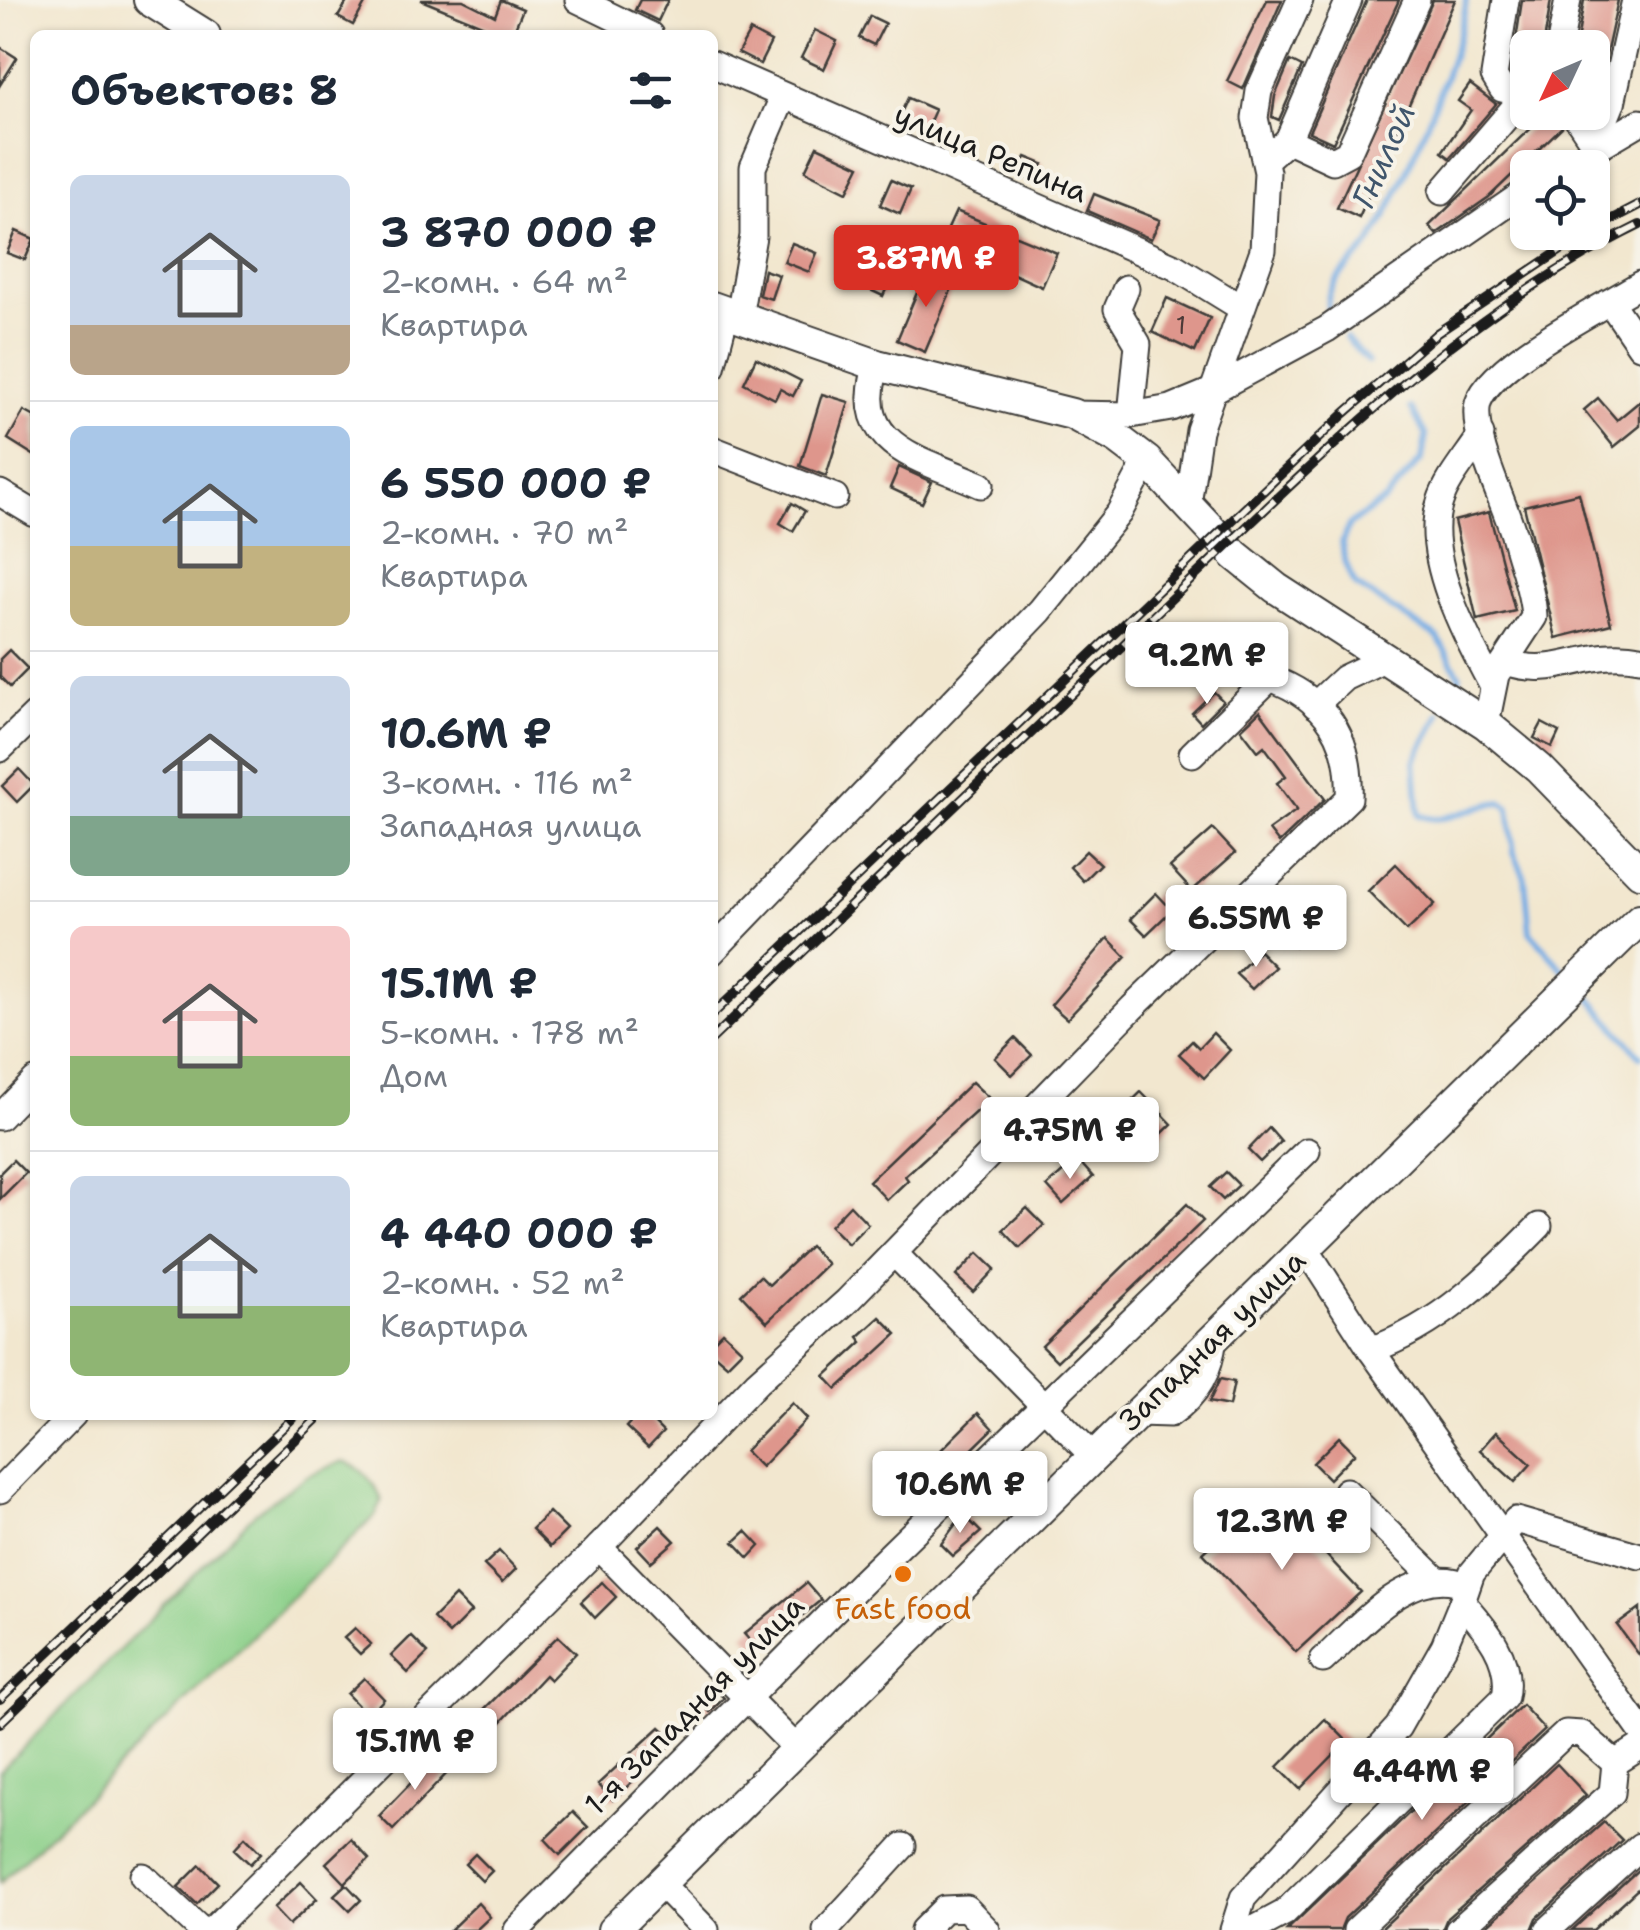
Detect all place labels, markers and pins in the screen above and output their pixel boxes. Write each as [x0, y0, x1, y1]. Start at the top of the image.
pin: 3.87M ₽ [834, 225, 1018, 310]
pin: 9.2M ₽ [1126, 622, 1288, 707]
pin: 6.55M ₽ [1164, 885, 1348, 970]
pin: 4.75M ₽ [978, 1097, 1162, 1182]
pin: 10.6M ₽ [868, 1451, 1052, 1536]
pin: 12.3M ₽ [1190, 1488, 1374, 1573]
marker: Fast food [892, 1563, 914, 1585]
place label: Fast food [835, 1588, 971, 1629]
pin: 15.1M ₽ [323, 1708, 507, 1793]
pin: 4.44M ₽ [1330, 1738, 1514, 1823]

